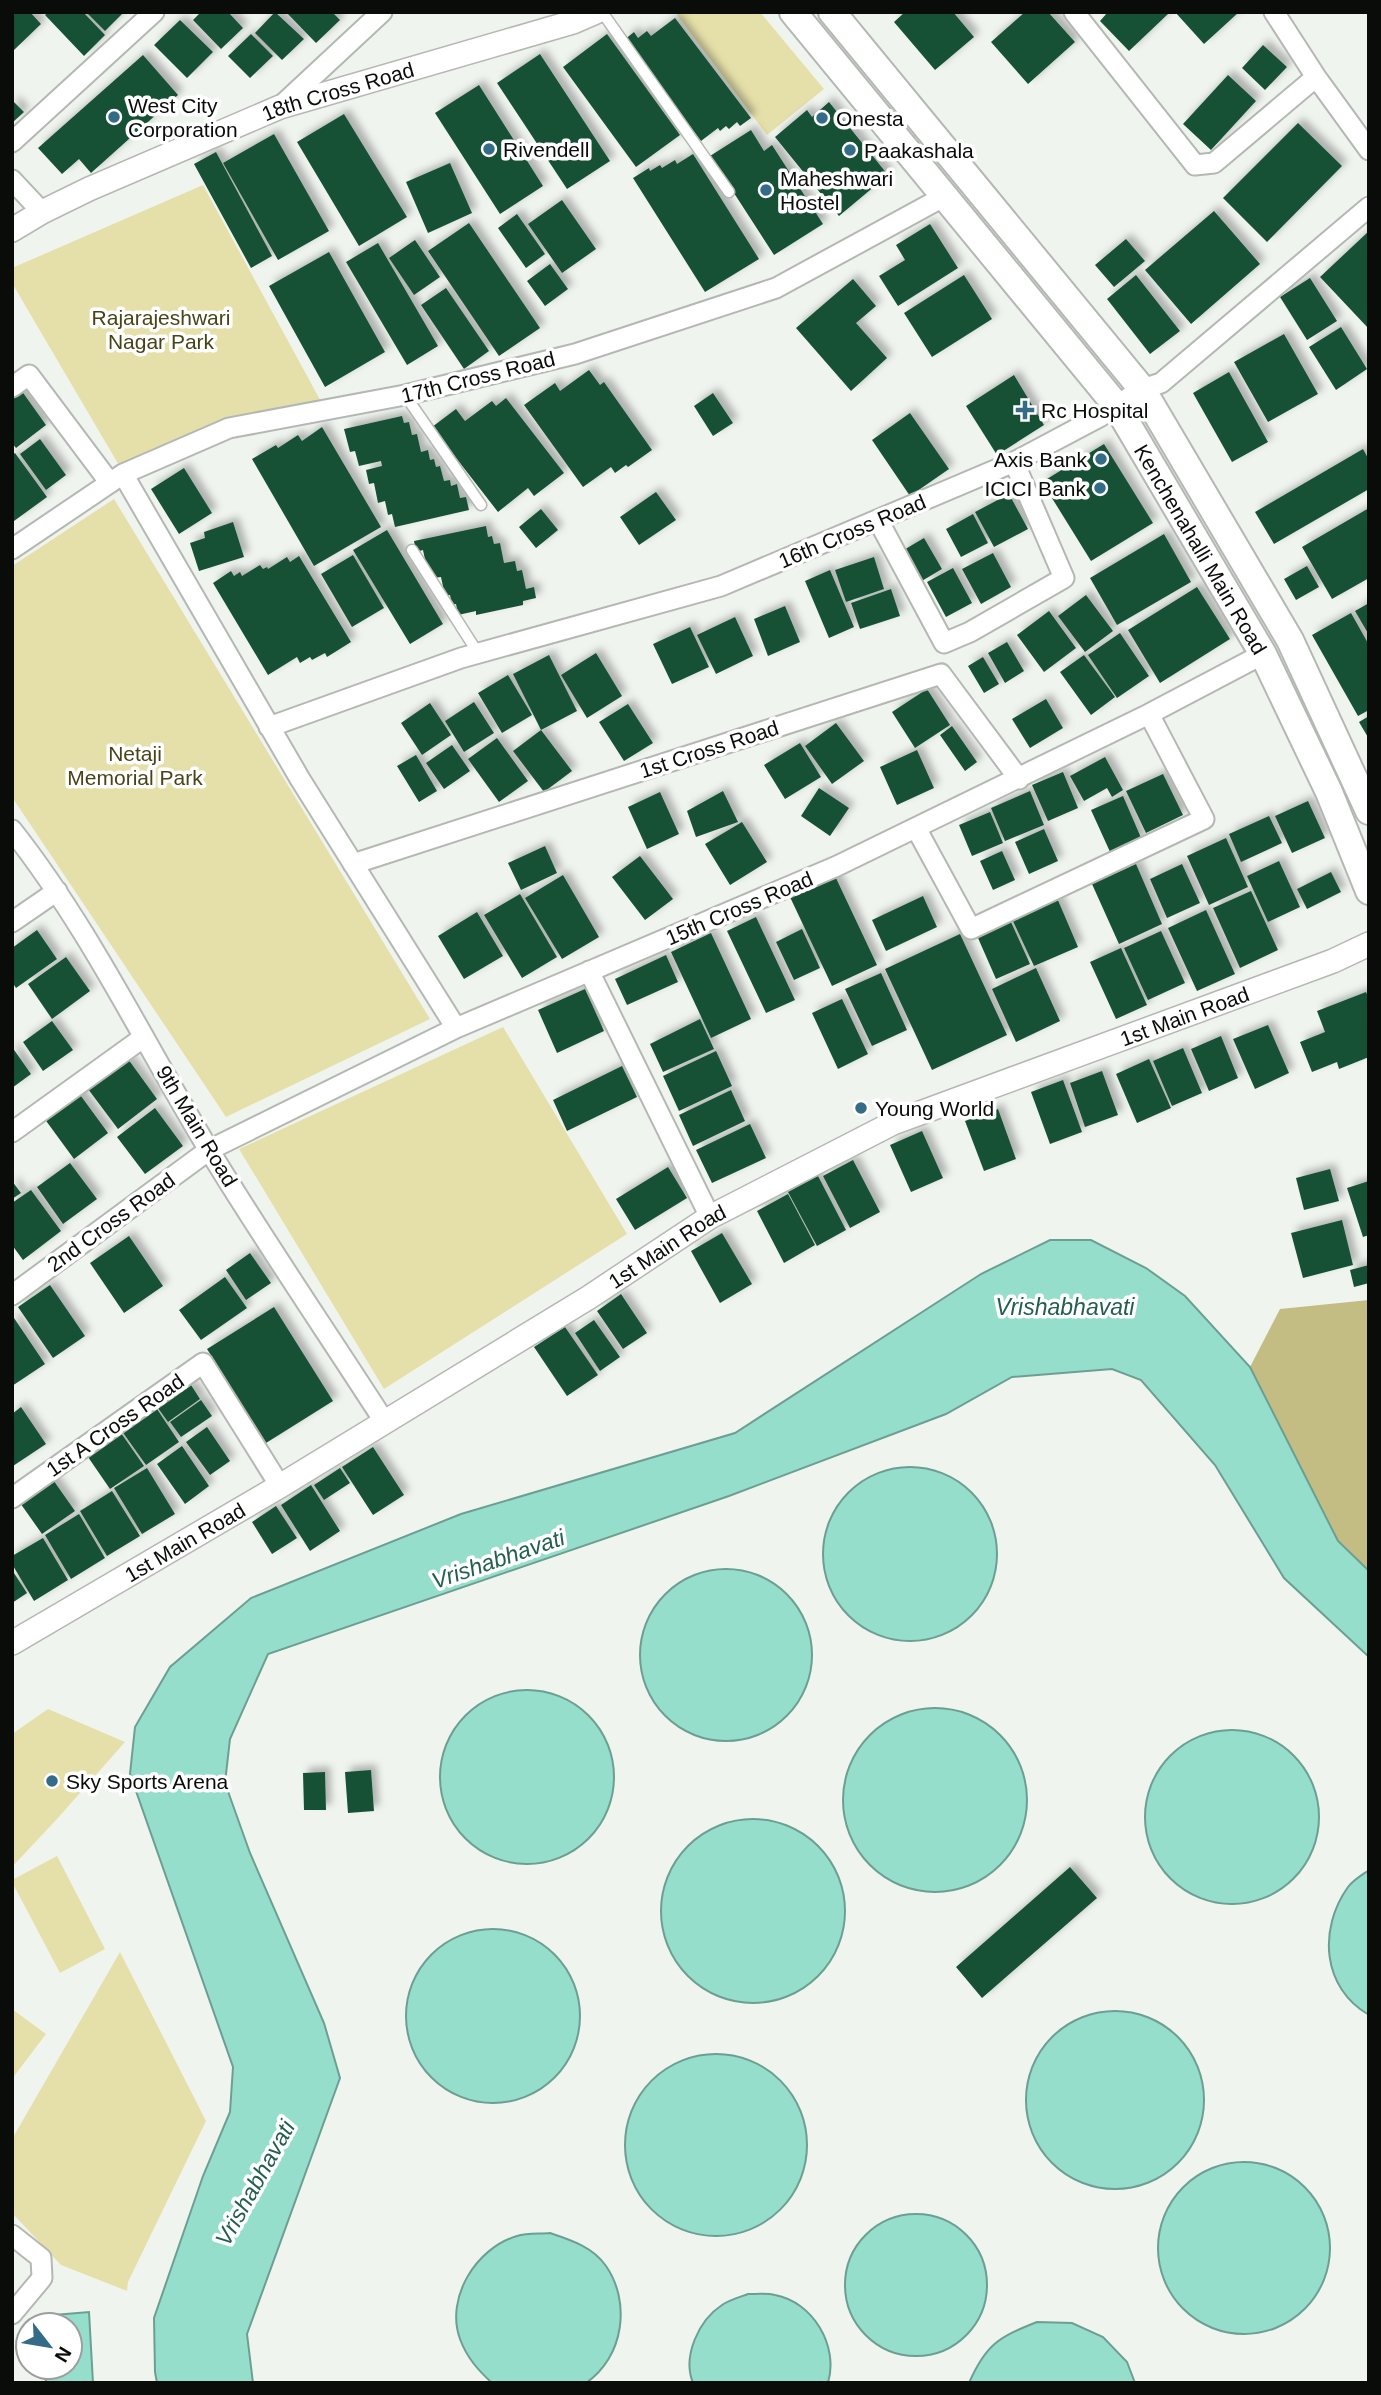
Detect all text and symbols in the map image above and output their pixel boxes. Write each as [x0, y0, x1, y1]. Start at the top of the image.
street label: 18th Cross Road [258, 57, 416, 125]
place label: West City Corporation [128, 94, 238, 141]
place label: Onesta [836, 107, 904, 130]
marker: West City Corporation [106, 109, 122, 125]
marker: Onesta [814, 110, 830, 126]
place label: Rivendell [503, 138, 589, 161]
place label: Paakashala [864, 139, 974, 162]
marker: Rivendell [481, 141, 497, 157]
marker: Paakashala [842, 142, 858, 158]
place label: Maheshwari Hostel [780, 167, 893, 214]
marker: Maheshwari Hostel [758, 182, 774, 198]
park label: Rajarajeshwari Nagar Park [92, 306, 230, 353]
street label: 17th Cross Road [399, 347, 557, 407]
place label: Rc Hospital [1041, 399, 1148, 422]
marker: Rc Hospital [1015, 400, 1035, 420]
street label: Kenchenahalli Main Road [1130, 440, 1272, 658]
place label: Axis Bank [994, 448, 1087, 471]
marker: Axis Bank [1093, 451, 1109, 467]
place label: ICICI Bank [984, 477, 1086, 500]
marker: ICICI Bank [1092, 480, 1108, 496]
street label: 16th Cross Road [775, 490, 929, 572]
street label: 1st Cross Road [637, 716, 781, 782]
park label: Netaji Memorial Park [67, 742, 203, 789]
street label: 15th Cross Road [662, 867, 816, 949]
street label: 1st Main Road [1117, 982, 1252, 1050]
street label: 9th Main Road [152, 1062, 242, 1190]
place label: Young World [875, 1097, 994, 1120]
marker: Young World [853, 1100, 869, 1116]
street label: 2nd Cross Road [43, 1168, 179, 1276]
street label: 1st Main Road [604, 1200, 729, 1293]
water label: Vrishabhavati [996, 1294, 1135, 1320]
street label: 1st A Cross Road [42, 1369, 188, 1481]
street label: 1st Main Road [120, 1498, 249, 1586]
water label: Vrishabhavati [428, 1524, 569, 1594]
place label: Sky Sports Arena [66, 1770, 229, 1793]
marker: Sky Sports Arena [44, 1773, 60, 1789]
water label: Vrishabhavati [210, 2115, 300, 2250]
north arrow [14, 2311, 84, 2381]
text: N [51, 2343, 76, 2366]

